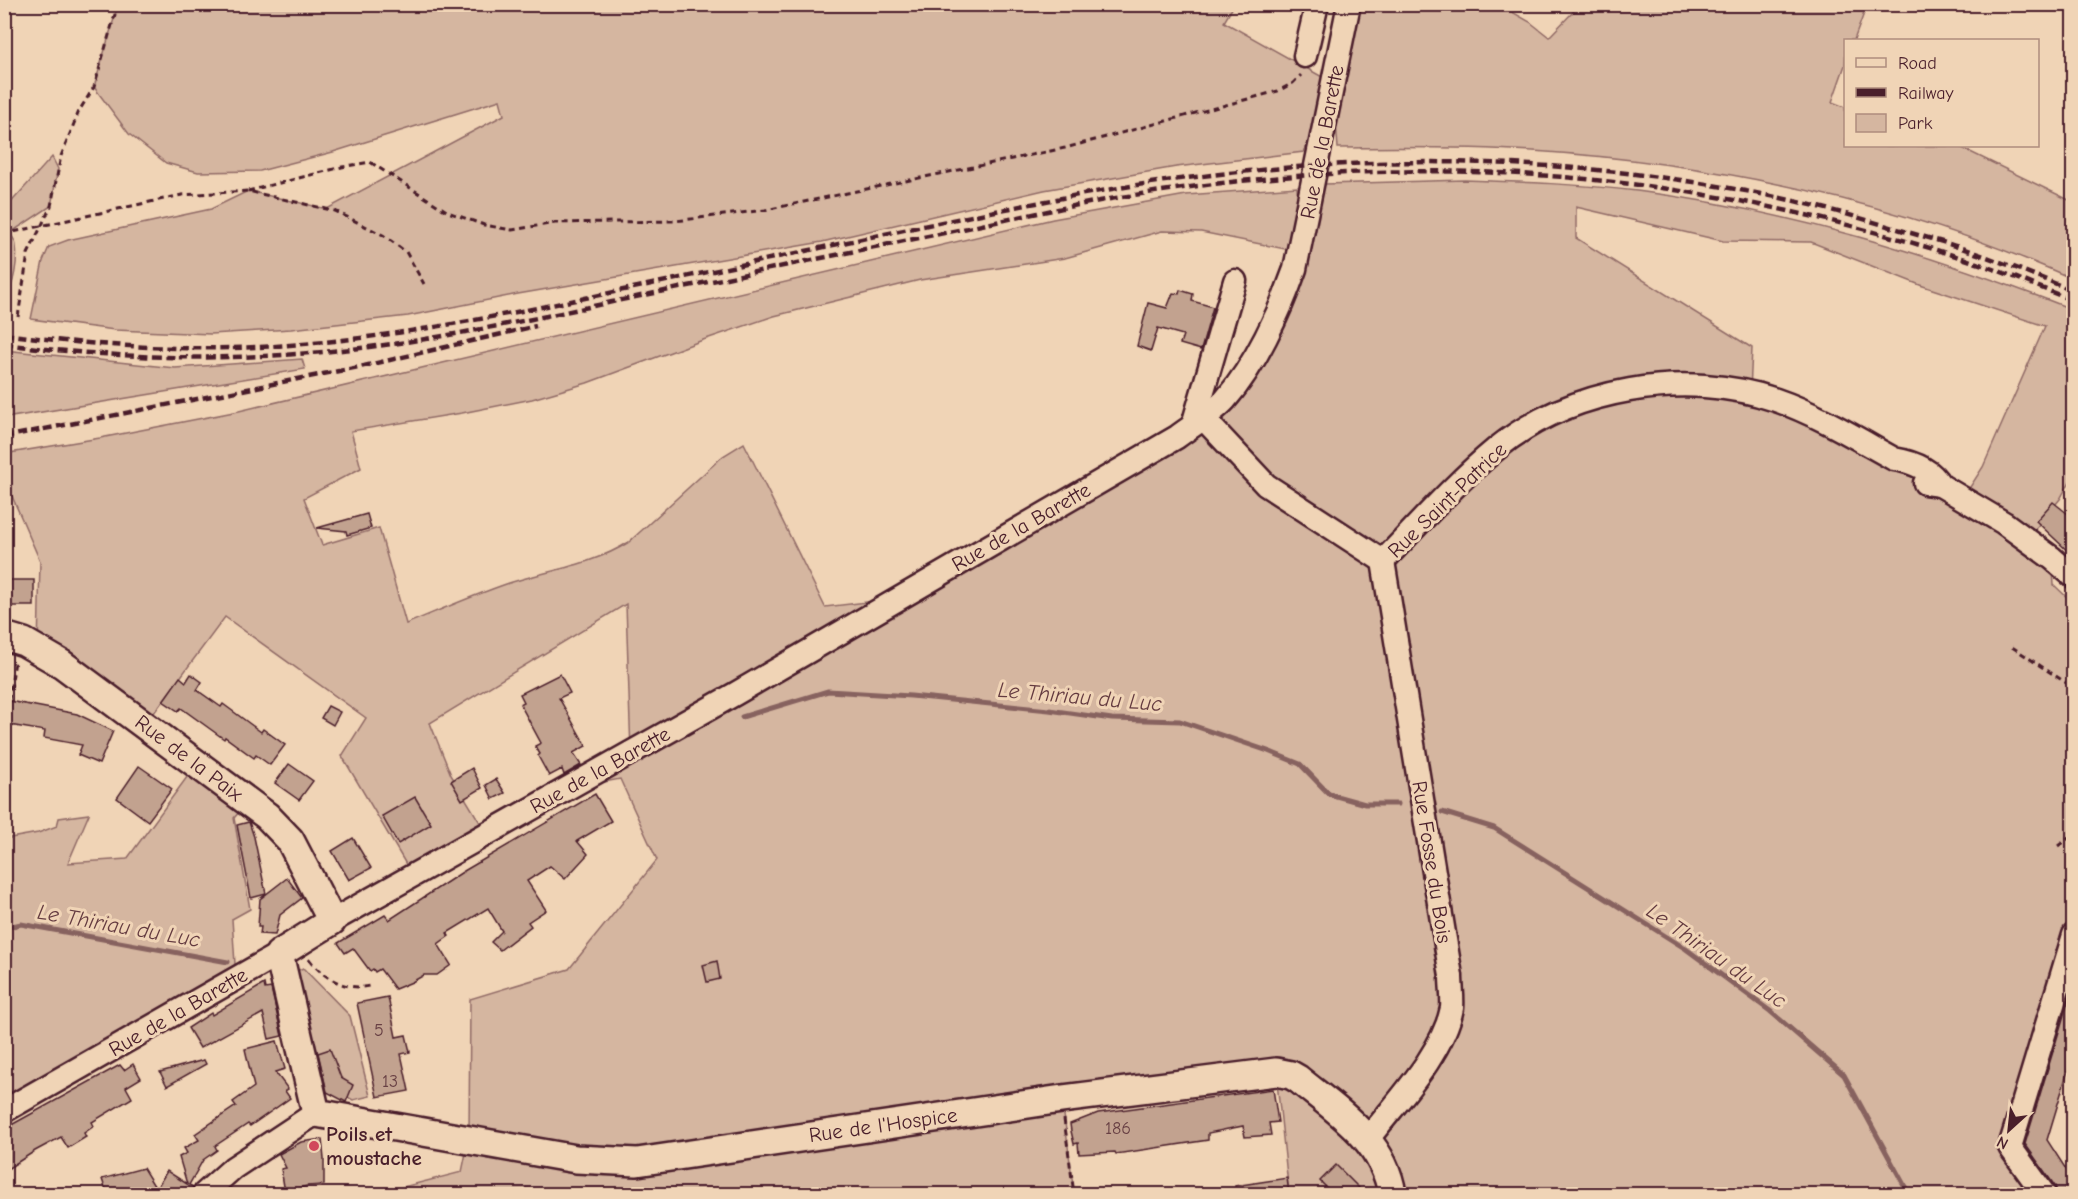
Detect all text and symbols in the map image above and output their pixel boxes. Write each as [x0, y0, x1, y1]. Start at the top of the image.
legend [1844, 39, 2039, 147]
text: Road [1898, 53, 1937, 74]
street label: Rue de la Barette [1295, 63, 1349, 221]
text: Railway [1898, 83, 1955, 104]
text: Park [1898, 113, 1933, 134]
street label: Rue Saint-Patrice [1383, 437, 1511, 563]
street label: Rue de la Barette [947, 478, 1095, 576]
water label: Le Thiriau du Luc [997, 677, 1164, 717]
street label: Rue de la Paix [131, 710, 248, 806]
street label: Rue de la Barette [526, 722, 674, 818]
street label: Rue Fosse du Bois [1407, 779, 1457, 945]
water label: Le Thiriau du Luc [1641, 898, 1792, 1014]
water label: Le Thiriau du Luc [35, 899, 203, 953]
street label: Rue de la Barette [104, 963, 252, 1061]
house number: 5 [374, 1020, 384, 1041]
house number: 13 [382, 1071, 398, 1092]
north arrow [1979, 1100, 2039, 1160]
street label: Rue de l'Hospice [807, 1103, 959, 1147]
house number: 186 [1105, 1118, 1131, 1139]
place label: Poils et moustache [326, 1122, 422, 1170]
text: N [1994, 1132, 2011, 1153]
marker: Poils et moustache [307, 1139, 321, 1153]

